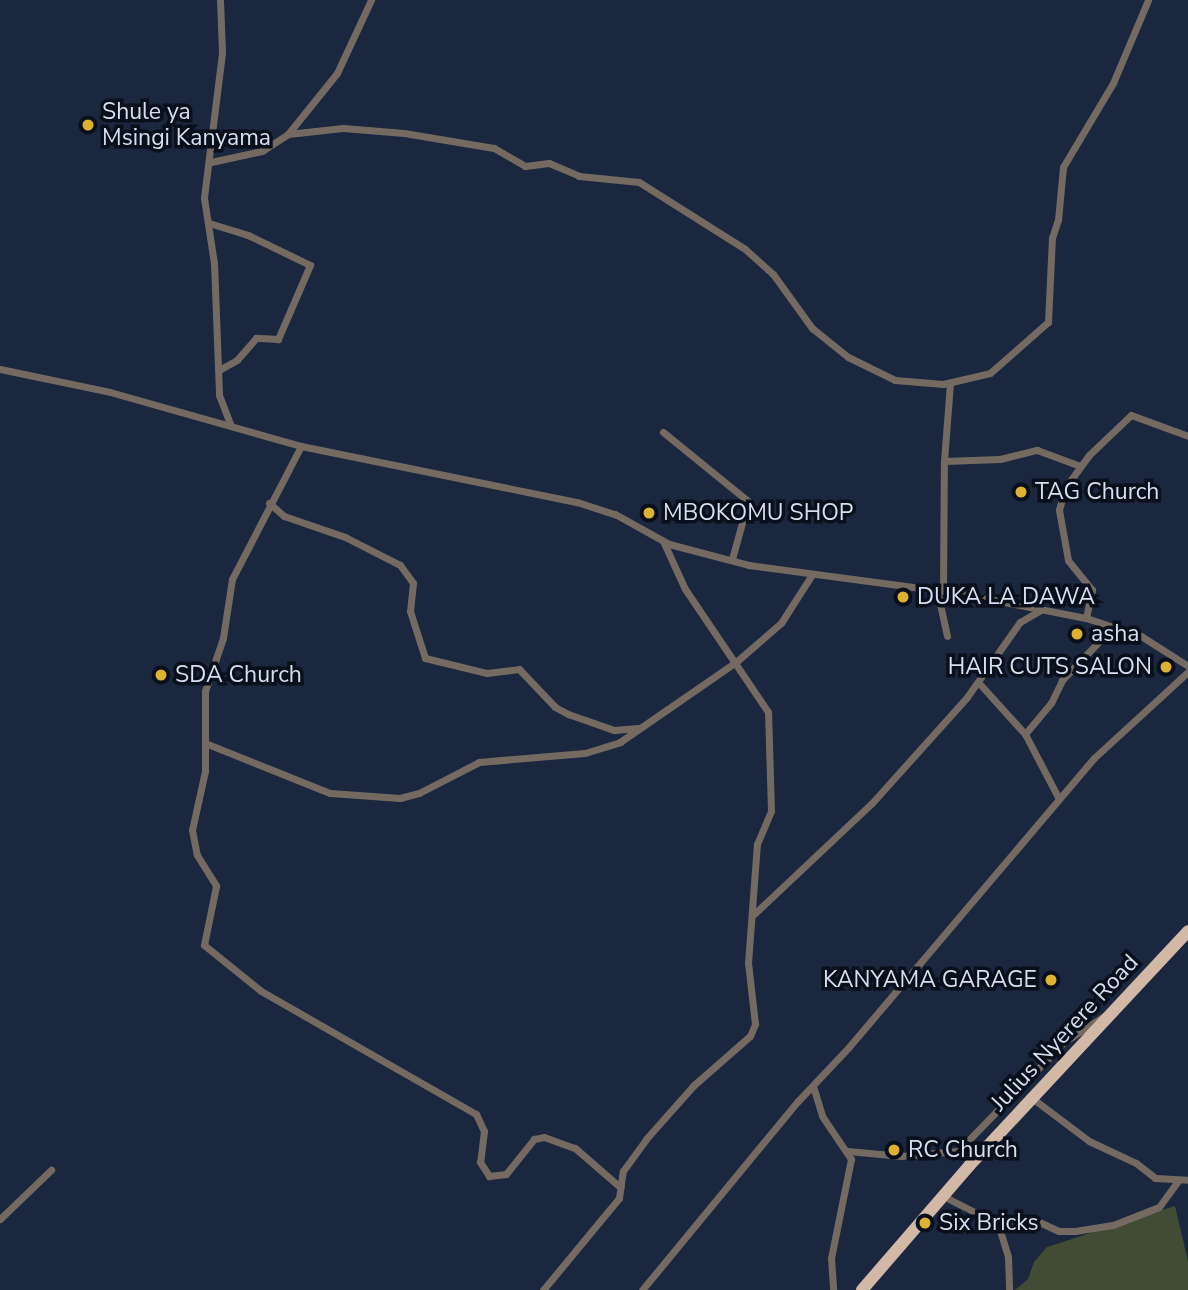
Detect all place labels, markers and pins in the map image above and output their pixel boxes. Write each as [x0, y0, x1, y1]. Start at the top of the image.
place label: Shule ya Msingi Kanyama [102, 98, 271, 152]
marker: Shule ya Msingi Kanyama [80, 117, 96, 133]
place label: TAG Church [1035, 478, 1159, 506]
marker: TAG Church [1013, 484, 1029, 500]
place label: MBOKOMU SHOP [663, 499, 853, 527]
marker: MBOKOMU SHOP [641, 505, 657, 521]
place label: DUKA LA DAWA [917, 583, 1095, 611]
marker: DUKA LA DAWA [895, 589, 911, 605]
place label: asha [1091, 620, 1140, 648]
marker: asha [1069, 626, 1085, 642]
place label: HAIR CUTS SALON [948, 653, 1152, 681]
marker: HAIR CUTS SALON [1158, 659, 1174, 675]
place label: SDA Church [175, 661, 302, 689]
marker: SDA Church [153, 667, 169, 683]
place label: KANYAMA GARAGE [823, 966, 1037, 994]
marker: KANYAMA GARAGE [1043, 972, 1059, 988]
place label: RC Church [908, 1136, 1018, 1164]
marker: RC Church [886, 1142, 902, 1158]
place label: Six Bricks [939, 1209, 1039, 1237]
marker: Six Bricks [917, 1215, 933, 1231]

